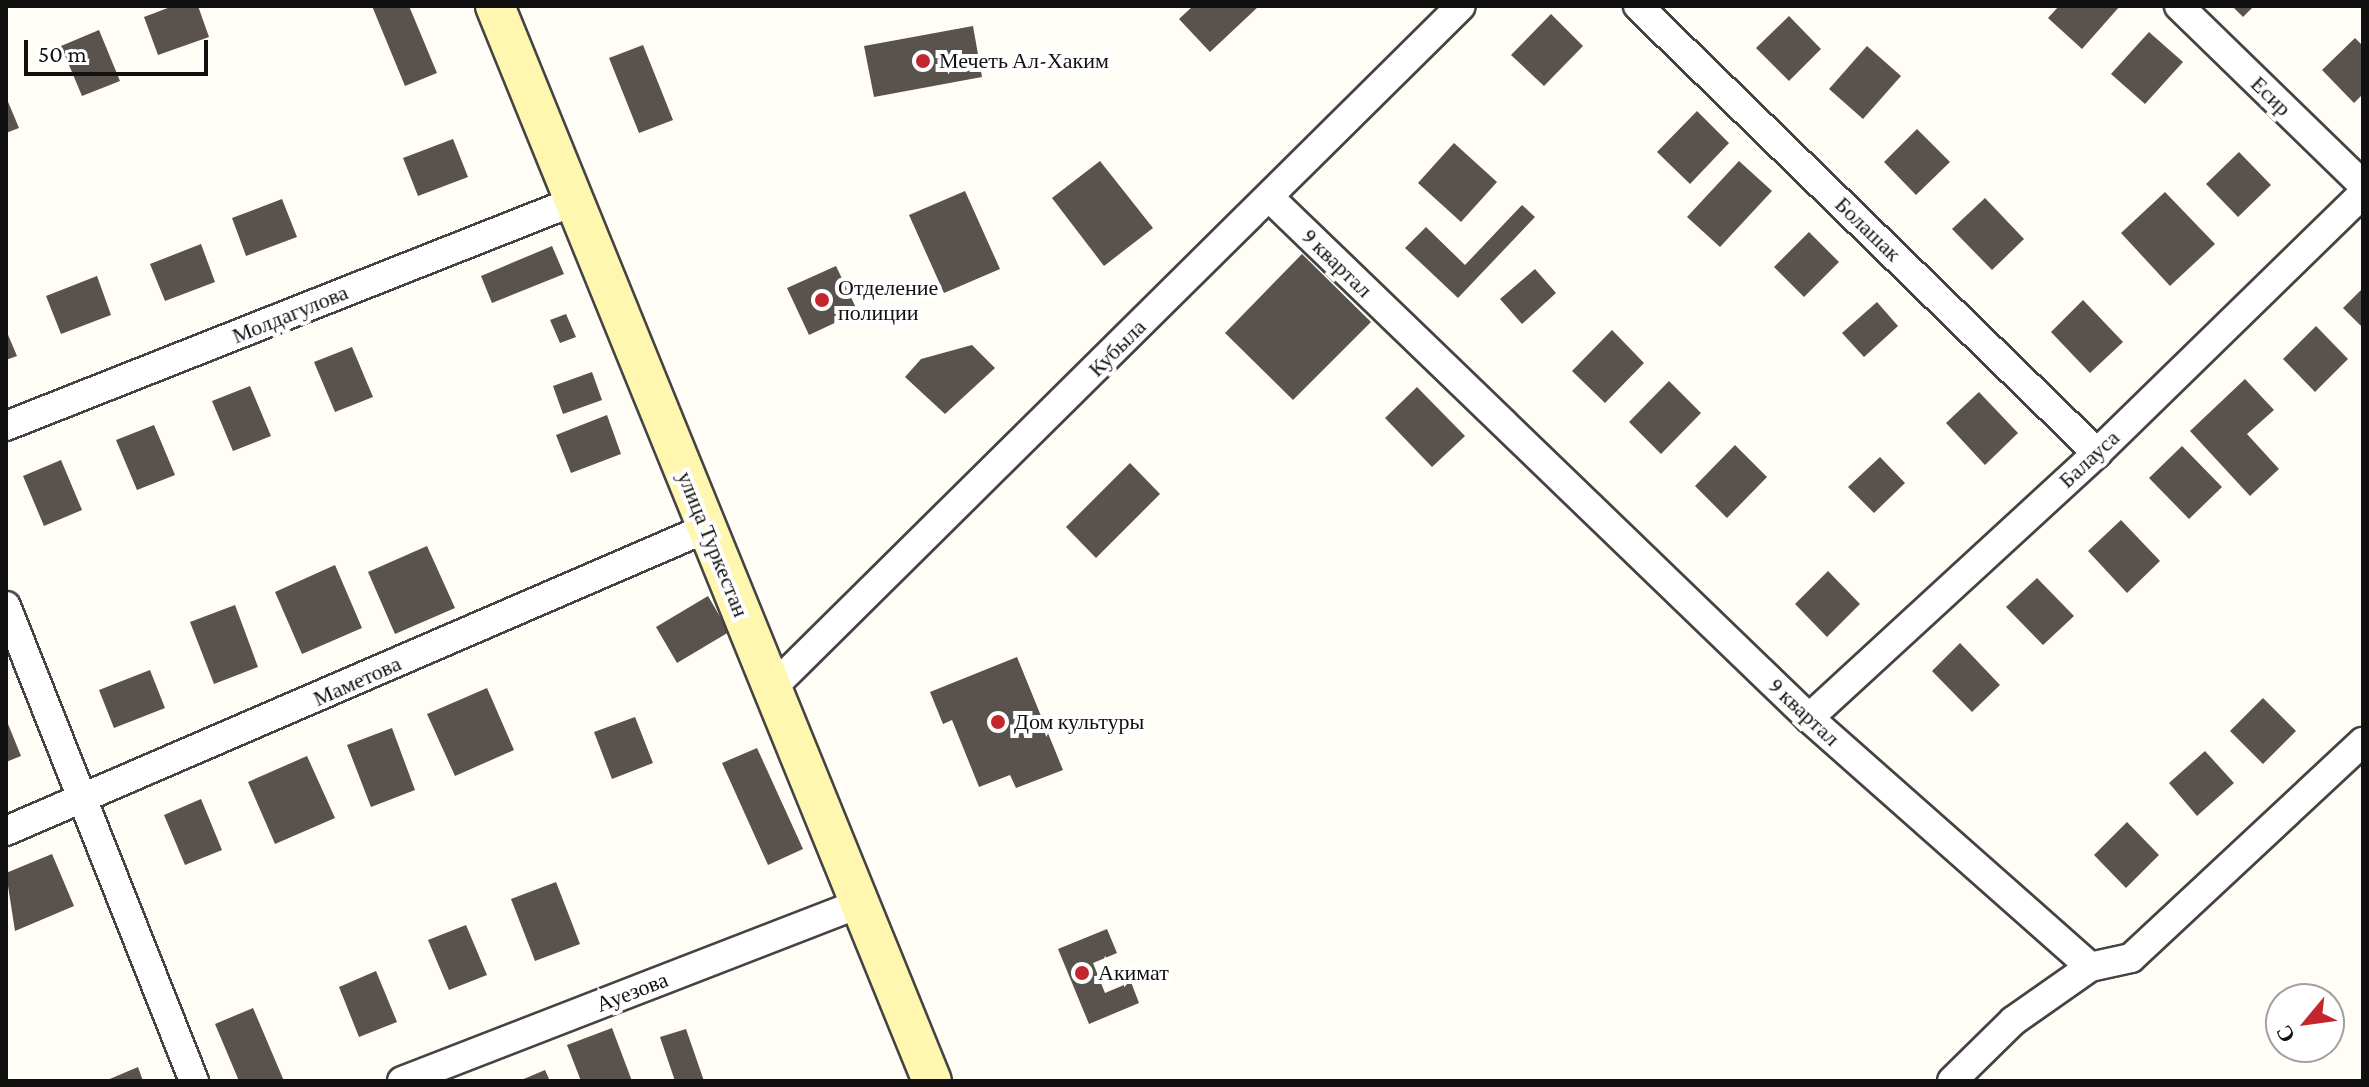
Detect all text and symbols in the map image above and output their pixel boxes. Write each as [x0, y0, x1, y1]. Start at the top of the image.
scale bar [28, 24, 212, 74]
text: 50 m [38, 40, 87, 67]
place label: Мечеть Ал-Хаким [939, 48, 1109, 74]
marker: Мечеть Ал-Хаким [914, 52, 932, 70]
street label: Есир [2245, 71, 2297, 121]
street label: Болашак [1830, 191, 1906, 267]
street label: 9 квартал [1296, 223, 1378, 303]
place label: Отделение полиции [838, 274, 938, 326]
street label: Молдагулова [228, 279, 352, 349]
marker: Отделение полиции [813, 291, 831, 309]
street label: Кубыла [1083, 314, 1151, 382]
street label: Балауса [2053, 424, 2125, 494]
street label: улица Туркестан [672, 467, 754, 621]
street label: Маметова [309, 650, 405, 712]
street label: 9 квартал [1763, 673, 1845, 751]
place label: Дом культуры [1014, 709, 1144, 735]
marker: Дом культуры [989, 713, 1007, 731]
place label: Акимат [1098, 960, 1169, 986]
marker: Акимат [1073, 964, 1091, 982]
street label: Ауезова [592, 966, 672, 1018]
north arrow [2265, 983, 2345, 1063]
text: С [2271, 1021, 2300, 1047]

